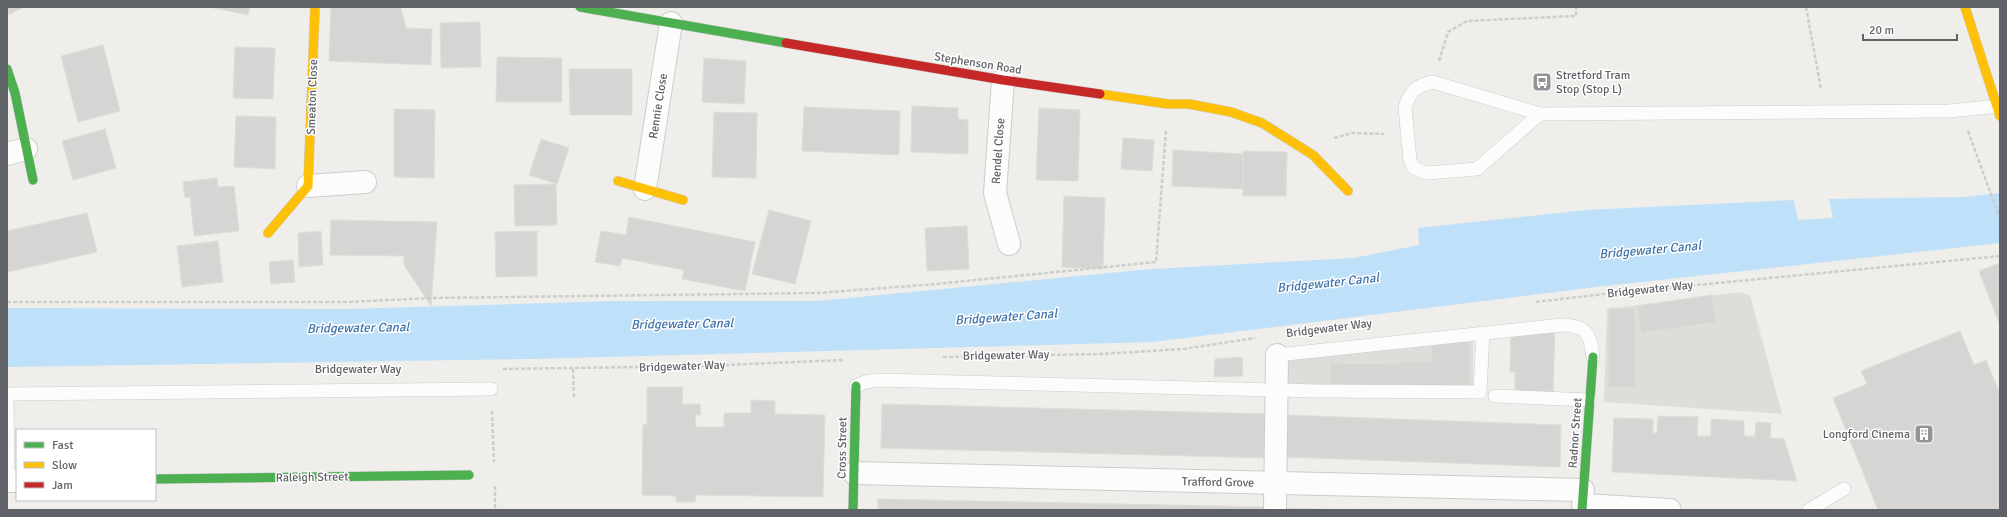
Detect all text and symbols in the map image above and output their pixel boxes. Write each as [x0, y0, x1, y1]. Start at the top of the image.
scale bar [1863, 16, 1957, 42]
text: 20 m [1869, 23, 1894, 38]
street label: Stephenson Road [933, 49, 1023, 78]
street label: Smeaton Close [304, 59, 321, 135]
place label: Stretford Tram Stop (Stop L) [1556, 68, 1630, 97]
bus stop icon: Stretford Tram Stop (Stop L) [1531, 71, 1553, 93]
street label: Rennie Close [646, 72, 671, 140]
street label: Rendel Close [989, 117, 1008, 185]
water label: Bridgewater Canal [1598, 237, 1703, 262]
water label: Bridgewater Canal [1276, 270, 1381, 296]
street label: Bridgewater Way [1606, 277, 1694, 301]
water label: Bridgewater Canal [954, 305, 1059, 329]
water label: Bridgewater Canal [631, 315, 735, 333]
street label: Bridgewater Way [1285, 316, 1373, 341]
water label: Bridgewater Canal [307, 319, 411, 337]
street label: Bridgewater Way [963, 347, 1050, 364]
street label: Bridgewater Way [639, 357, 726, 376]
street label: Bridgewater Way [315, 362, 402, 377]
street label: Radnor Street [1566, 397, 1585, 469]
street label: Cross Street [834, 417, 851, 479]
building icon: Longford Cinema [1913, 423, 1935, 445]
place label: Longford Cinema [1823, 427, 1910, 442]
legend [16, 429, 156, 501]
text: Fast [52, 438, 73, 453]
text: Slow [52, 458, 77, 473]
street label: Raleigh Street [276, 469, 348, 486]
street label: Trafford Grove [1182, 474, 1254, 491]
text: Jam [52, 478, 73, 493]

